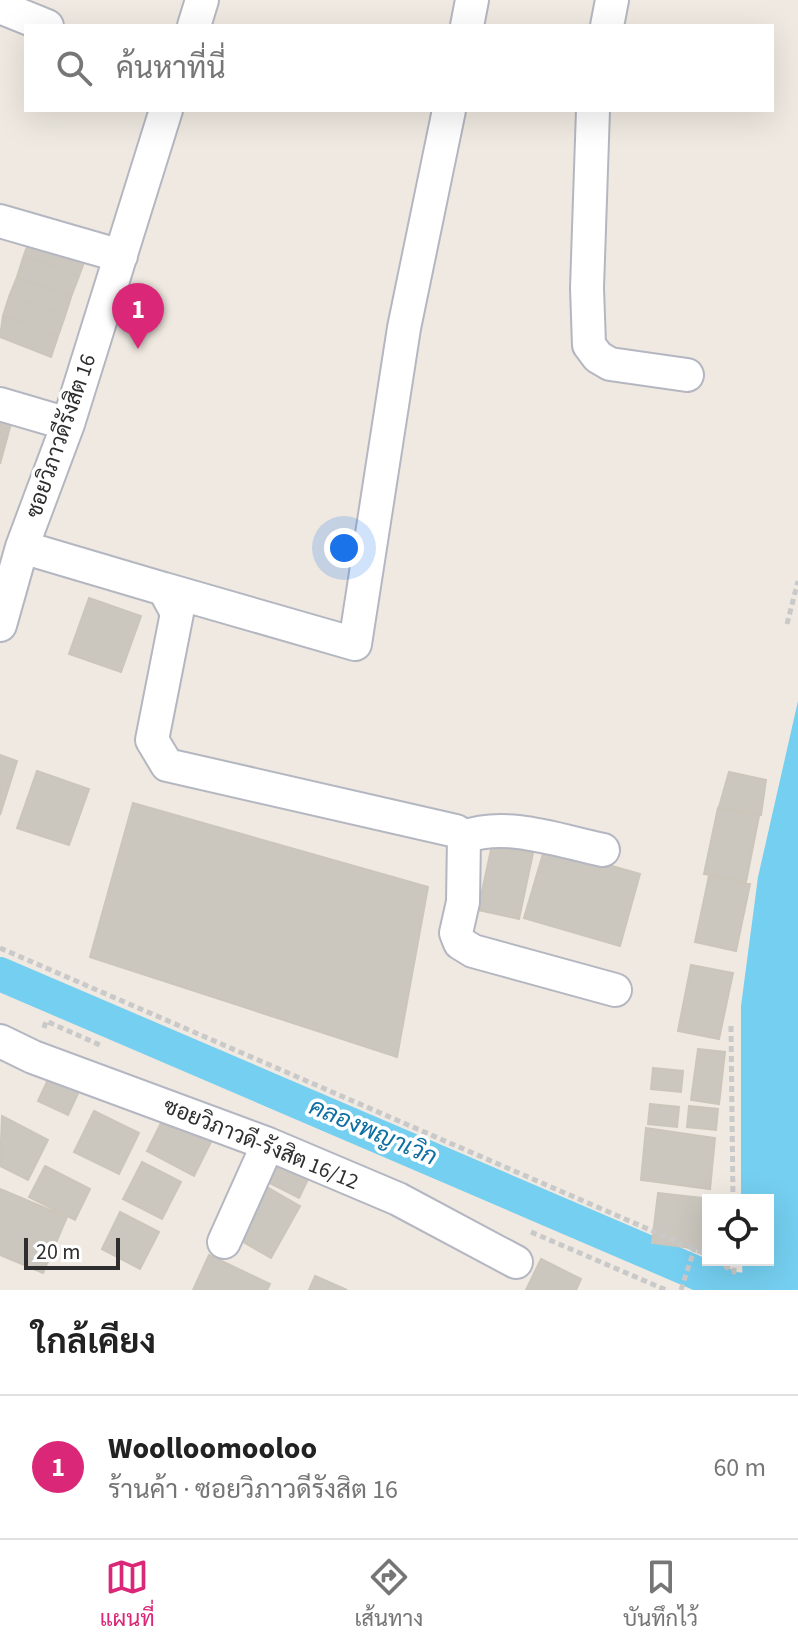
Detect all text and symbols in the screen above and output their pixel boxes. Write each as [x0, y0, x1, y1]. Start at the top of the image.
search box [24, 24, 774, 112]
icon: search [52, 46, 96, 90]
text: ค้นหาที่นี่ [116, 47, 226, 90]
pin: 1 [112, 283, 164, 349]
street label: ซอยวิภาวดีรังสิต 16 [18, 349, 104, 522]
your location [324, 528, 364, 568]
water label: คลองพญาเวิก [304, 1089, 442, 1175]
street label: ซอยวิภาวดี-รังสิต 16/12 [158, 1090, 364, 1198]
map controls [702, 1194, 774, 1266]
button: locate [702, 1194, 774, 1266]
scale bar [24, 1234, 120, 1270]
text: 20 m [36, 1236, 81, 1268]
text: ใกล้เคียง [32, 1318, 156, 1367]
text: Woolloomooloo [108, 1427, 317, 1470]
text: 1 [51, 1449, 65, 1486]
text: 60 m [713, 1449, 766, 1486]
text: ร้านค้า · ซอยวิภาวดีรังสิต 16 [108, 1471, 398, 1508]
tab: แผนที่ [100, 1555, 155, 1635]
tab: เส้นทาง [354, 1555, 423, 1635]
tab: บันทึกไว้ [623, 1555, 698, 1635]

